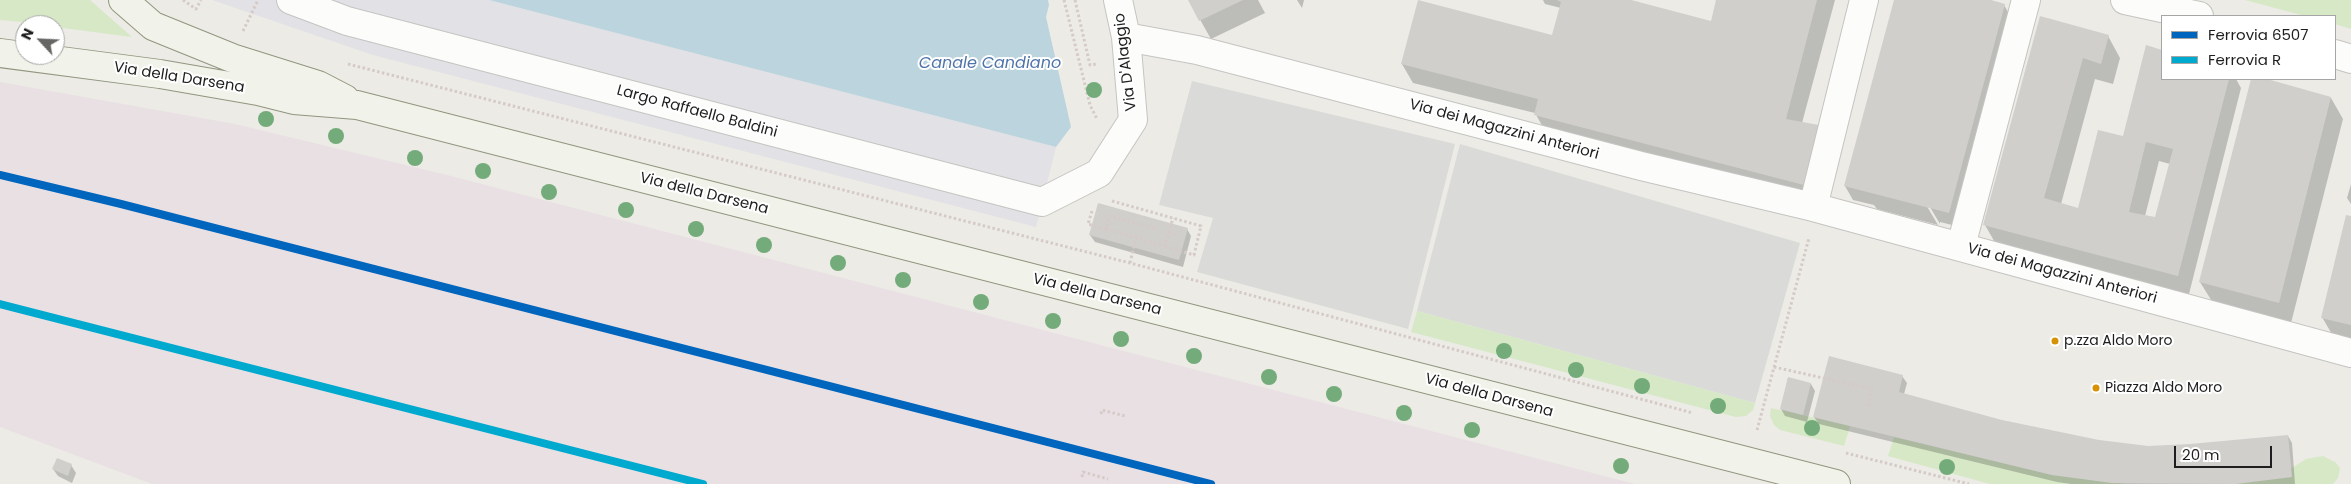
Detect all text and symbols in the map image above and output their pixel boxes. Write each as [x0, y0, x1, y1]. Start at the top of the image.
street label: Via D'Alaggio [1111, 12, 1141, 112]
north arrow [15, 15, 65, 65]
legend [2161, 15, 2336, 80]
text: Ferrovia 6507 [2208, 24, 2308, 45]
text: N [16, 25, 39, 43]
text: Ferrovia R [2208, 49, 2281, 70]
water label: Canale Candiano [919, 54, 1061, 74]
street label: Via della Darsena [112, 59, 246, 97]
street label: Largo Raffaello Baldini [615, 82, 779, 142]
street label: Via dei Magazzini Anteriori [1407, 96, 1601, 164]
street label: Via della Darsena [638, 169, 770, 219]
street label: Via dei Magazzini Anteriori [1965, 240, 2159, 308]
street label: Via della Darsena [1031, 270, 1163, 320]
place label: p.zza Aldo Moro [2064, 333, 2173, 349]
marker: p.zza Aldo Moro [2050, 336, 2060, 346]
street label: Via della Darsena [1423, 370, 1555, 422]
place label: Piazza Aldo Moro [2105, 380, 2222, 396]
marker: Piazza Aldo Moro [2091, 383, 2101, 393]
scale bar [2176, 436, 2274, 468]
text: 20 m [2182, 444, 2220, 465]

